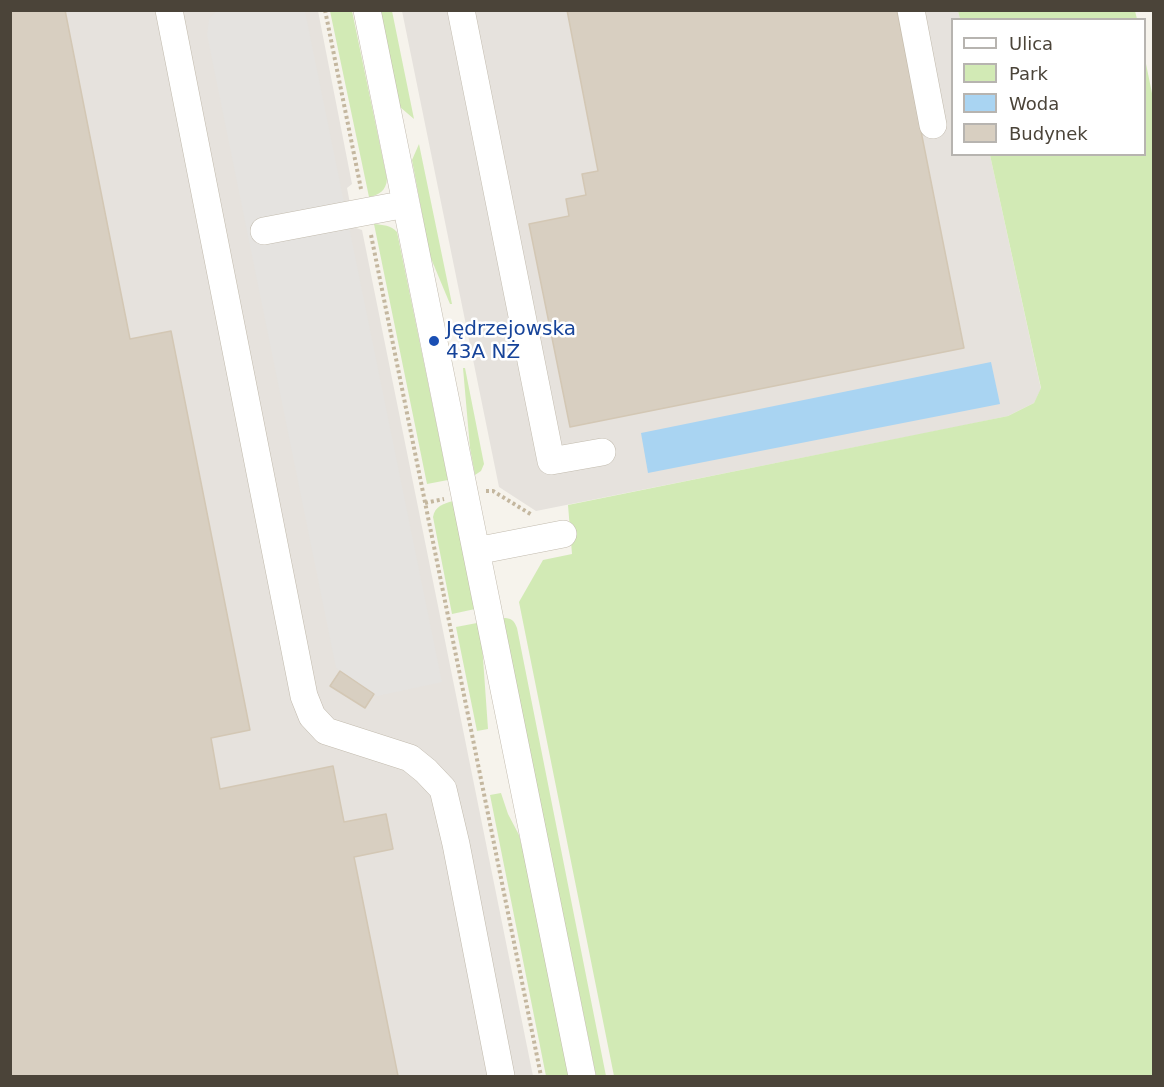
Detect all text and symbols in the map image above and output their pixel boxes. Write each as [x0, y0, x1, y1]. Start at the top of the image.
legend [951, 18, 1146, 156]
text: Ulica [1009, 33, 1053, 54]
text: Park [1009, 63, 1048, 84]
text: Woda [1009, 93, 1059, 114]
text: Budynek [1009, 123, 1088, 144]
place label: Jędrzejowska 43A NŻ [446, 318, 576, 365]
marker: Jędrzejowska 43A NŻ [427, 334, 441, 348]

